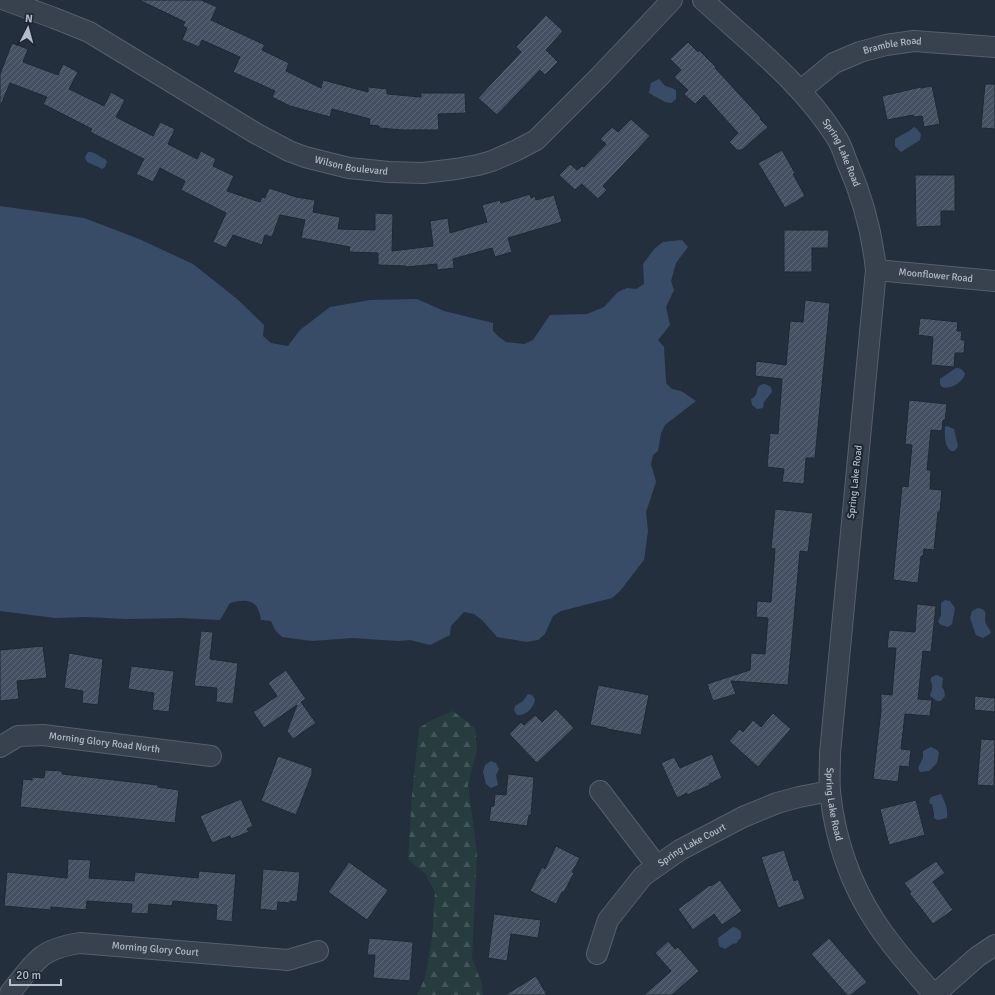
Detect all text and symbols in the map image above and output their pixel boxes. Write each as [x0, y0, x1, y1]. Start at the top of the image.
north arrow [8, 8, 48, 48]
text: N [25, 12, 33, 25]
street label: Bramble Road [862, 35, 922, 57]
street label: Spring Lake Road [820, 116, 862, 188]
street label: Wilson Boulevard [313, 154, 389, 178]
street label: Moonflower Road [898, 266, 973, 285]
street label: Spring Lake Road [845, 445, 865, 519]
street label: Morning Glory Road North [48, 730, 161, 756]
street label: Spring Lake Road [824, 767, 845, 842]
street label: Spring Lake Court [656, 821, 729, 870]
street label: Morning Glory Court [111, 940, 200, 959]
scale bar [10, 961, 61, 987]
text: 20 m [16, 968, 41, 983]

